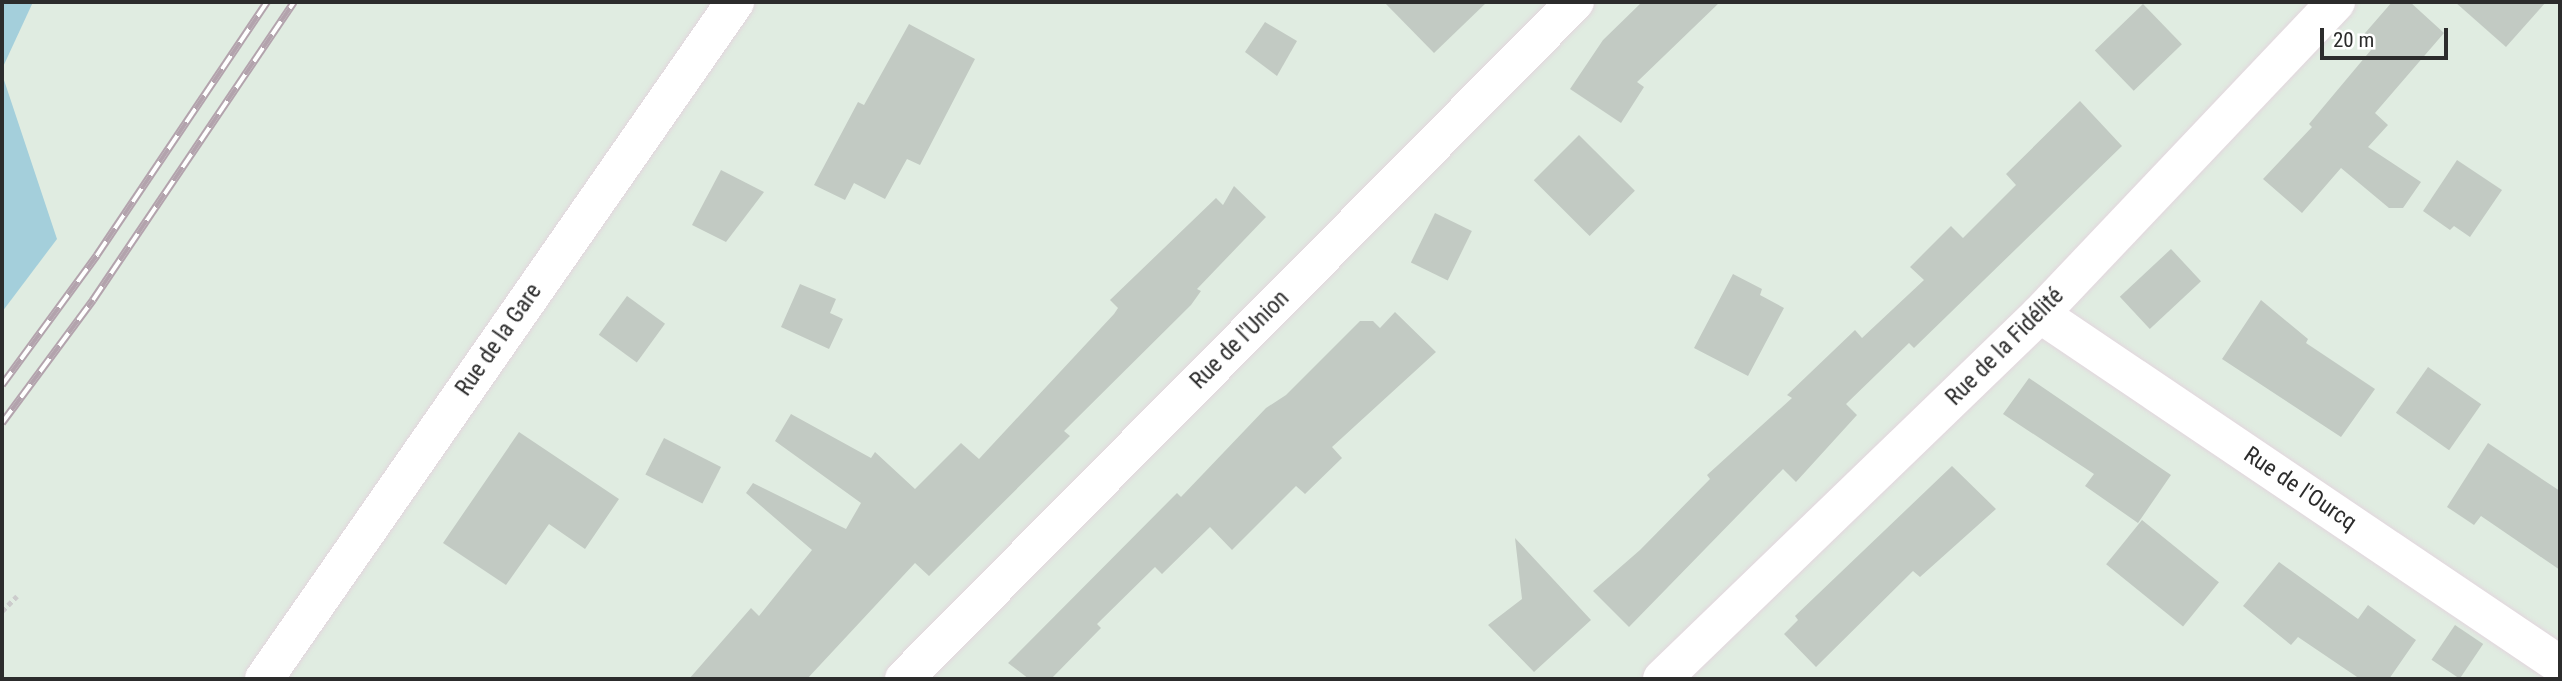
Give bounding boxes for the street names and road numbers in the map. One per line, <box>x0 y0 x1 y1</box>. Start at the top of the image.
street label: Rue de la Gare <box>450 279 548 401</box>
street label: Rue de la Fidélité <box>1940 282 2070 412</box>
street label: Rue de l'Union <box>1185 285 1295 395</box>
street label: Rue de l'Ourcq <box>2238 441 2362 537</box>

